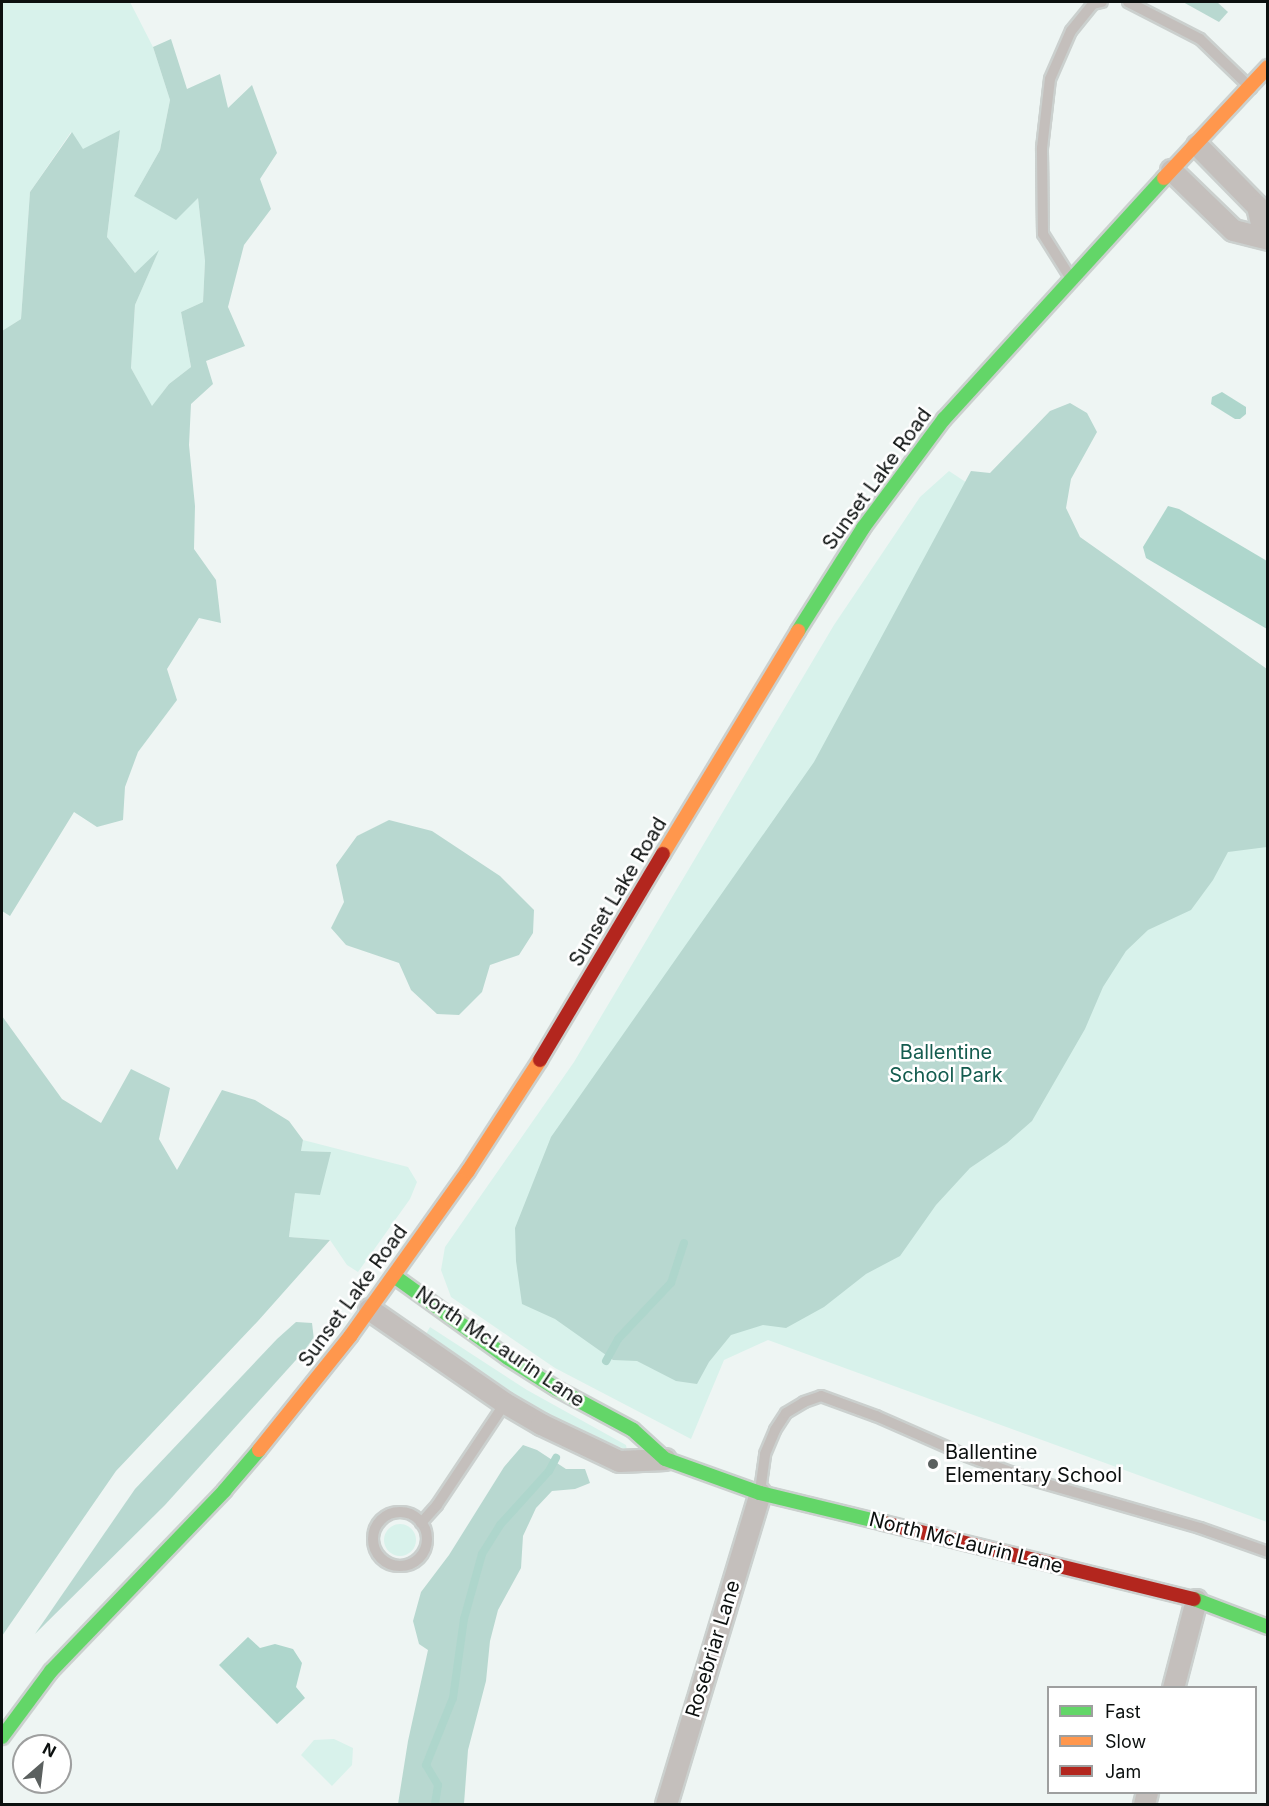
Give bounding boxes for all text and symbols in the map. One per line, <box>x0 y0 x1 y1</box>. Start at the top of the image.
street label: Sunset Lake Road <box>817 403 937 555</box>
street label: Sunset Lake Road <box>564 813 672 971</box>
park label: Ballentine School Park <box>889 1040 1003 1087</box>
street label: Sunset Lake Road <box>293 1220 413 1372</box>
street label: North McLaurin Lane <box>411 1281 589 1413</box>
place label: Ballentine Elementary School <box>945 1440 1122 1487</box>
marker: Ballentine Elementary School <box>926 1457 940 1471</box>
street label: North McLaurin Lane <box>867 1507 1065 1579</box>
street label: Rosebriar Lane <box>681 1578 745 1720</box>
legend <box>1047 1686 1257 1794</box>
text: Fast <box>1105 1701 1141 1722</box>
text: Slow <box>1105 1731 1146 1752</box>
north arrow <box>12 1734 72 1794</box>
text: N <box>39 1738 60 1762</box>
text: Jam <box>1105 1761 1141 1782</box>

